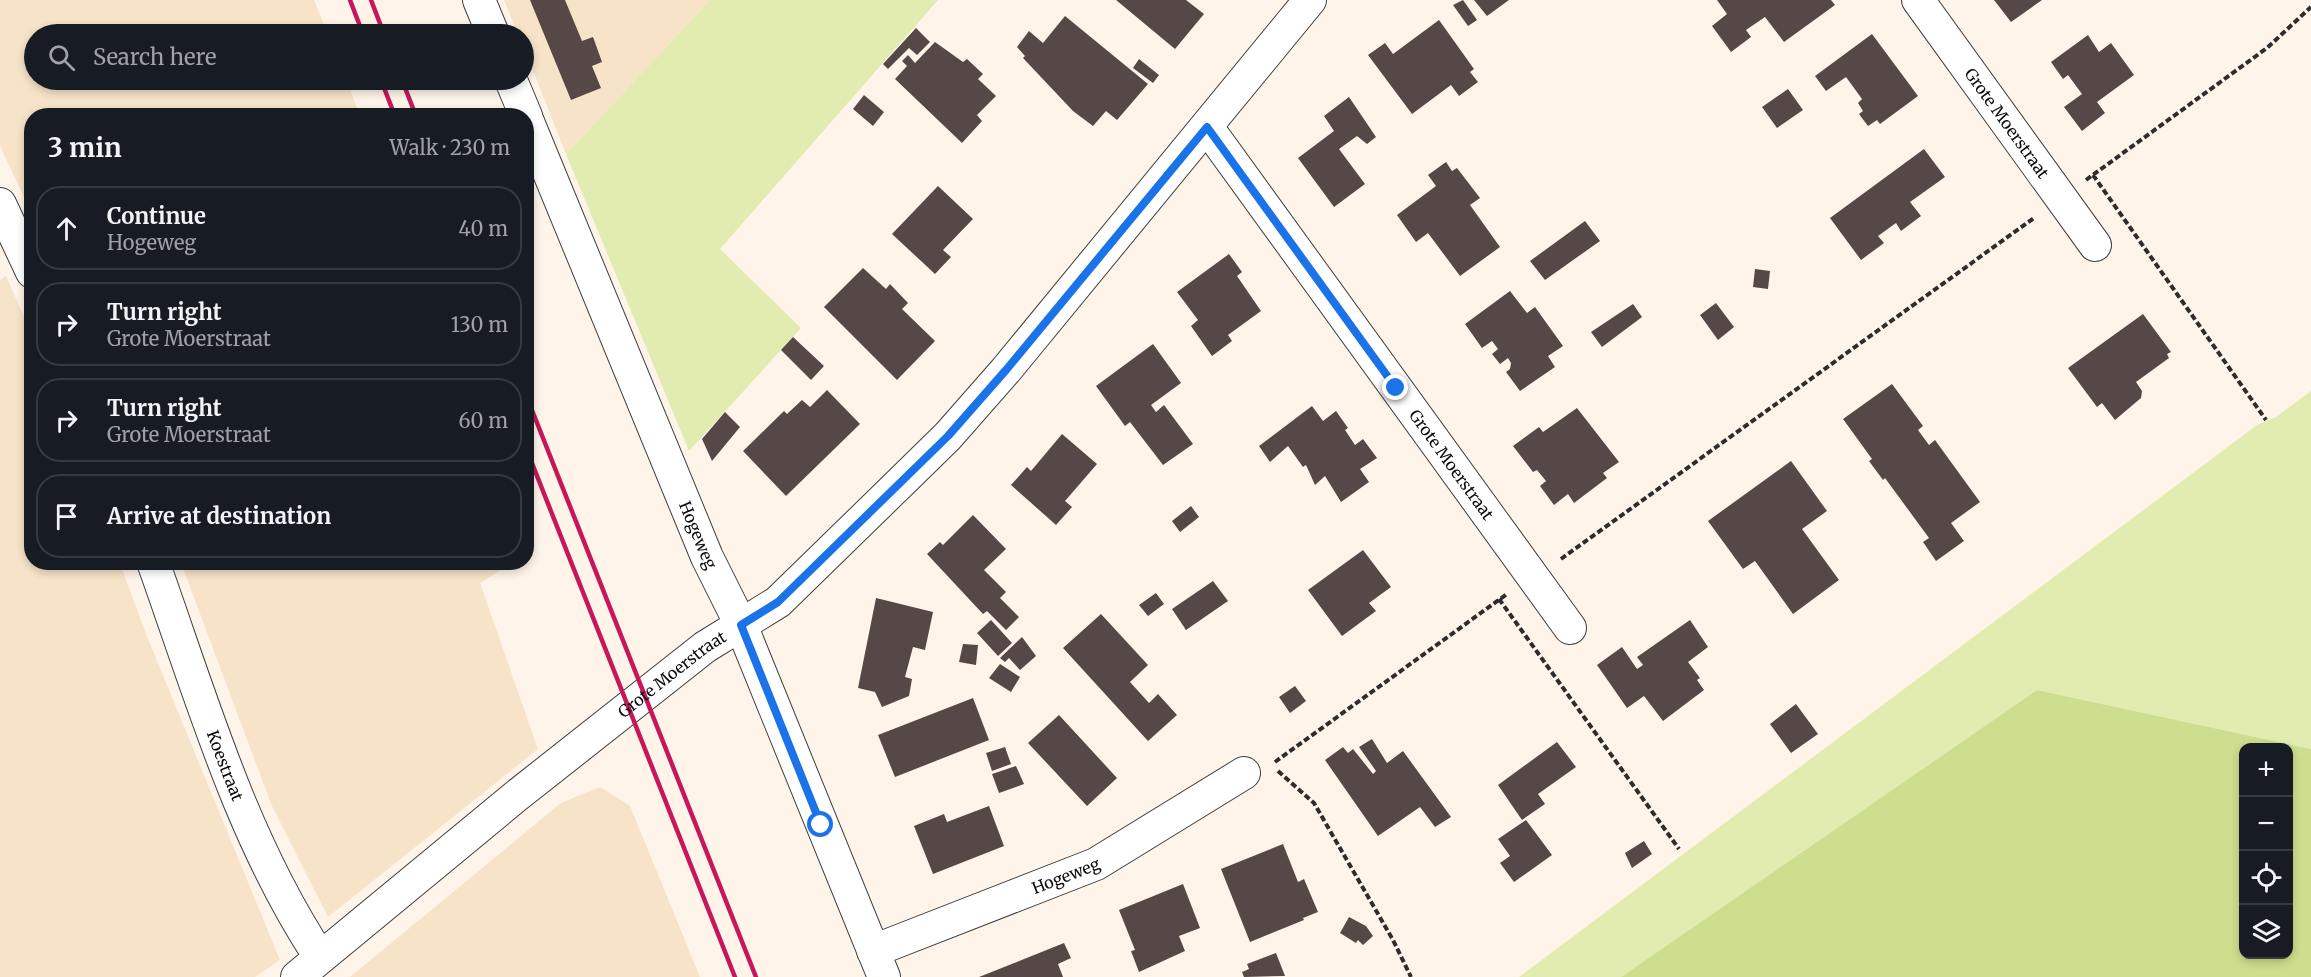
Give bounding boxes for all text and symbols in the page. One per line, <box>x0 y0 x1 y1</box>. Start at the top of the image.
search box <box>24 24 534 90</box>
icon: search <box>45 41 78 74</box>
text: Search here <box>93 43 216 71</box>
street label: Grote Moerstraat <box>1961 64 2054 183</box>
text: 3 min <box>48 131 122 164</box>
text: Walk · 230 m <box>390 135 510 160</box>
text: Continue <box>107 202 206 230</box>
icon: ahead <box>50 212 83 245</box>
text: 40 m <box>458 216 508 241</box>
text: Hogeweg <box>107 230 196 255</box>
text: Turn right <box>107 298 221 326</box>
icon: right <box>50 308 83 341</box>
text: 130 m <box>451 312 508 337</box>
text: Grote Moerstraat <box>107 326 271 351</box>
route end <box>1382 374 1408 400</box>
text: Turn right <box>107 394 221 422</box>
icon: right <box>50 404 83 437</box>
street label: Grote Moerstraat <box>1405 406 1499 524</box>
text: 60 m <box>458 408 508 433</box>
text: Grote Moerstraat <box>107 422 271 447</box>
street label: Hogeweg <box>675 498 721 573</box>
icon: arrive <box>50 500 83 533</box>
text: Arrive at destination <box>107 502 331 530</box>
street label: Grote Moerstraat <box>614 626 730 722</box>
street label: Koestraat <box>203 727 248 805</box>
map controls <box>2239 743 2293 959</box>
button: + <box>2239 743 2293 797</box>
button: − <box>2239 797 2293 851</box>
route start <box>807 811 833 837</box>
button: locate <box>2239 851 2293 905</box>
street label: Hogeweg <box>1029 853 1103 898</box>
button: layers <box>2239 905 2293 959</box>

